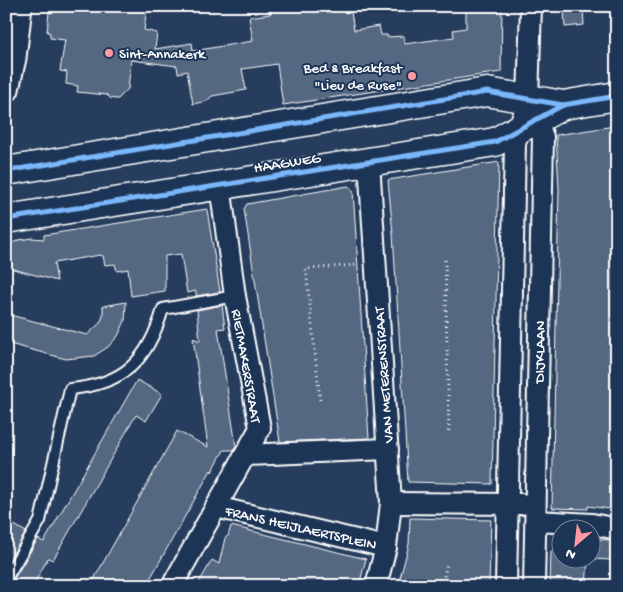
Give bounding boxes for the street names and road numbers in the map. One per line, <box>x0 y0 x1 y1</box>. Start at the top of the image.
street label: HAAGWEG <box>253 150 322 178</box>
street label: VAN METERENSTRAAT <box>371 305 399 445</box>
street label: RIETMAKERSTRAAT <box>226 308 264 426</box>
street label: DIJKLAAN <box>531 320 551 384</box>
street label: FRANS HEIJLAERTSPLEIN <box>222 503 378 555</box>

